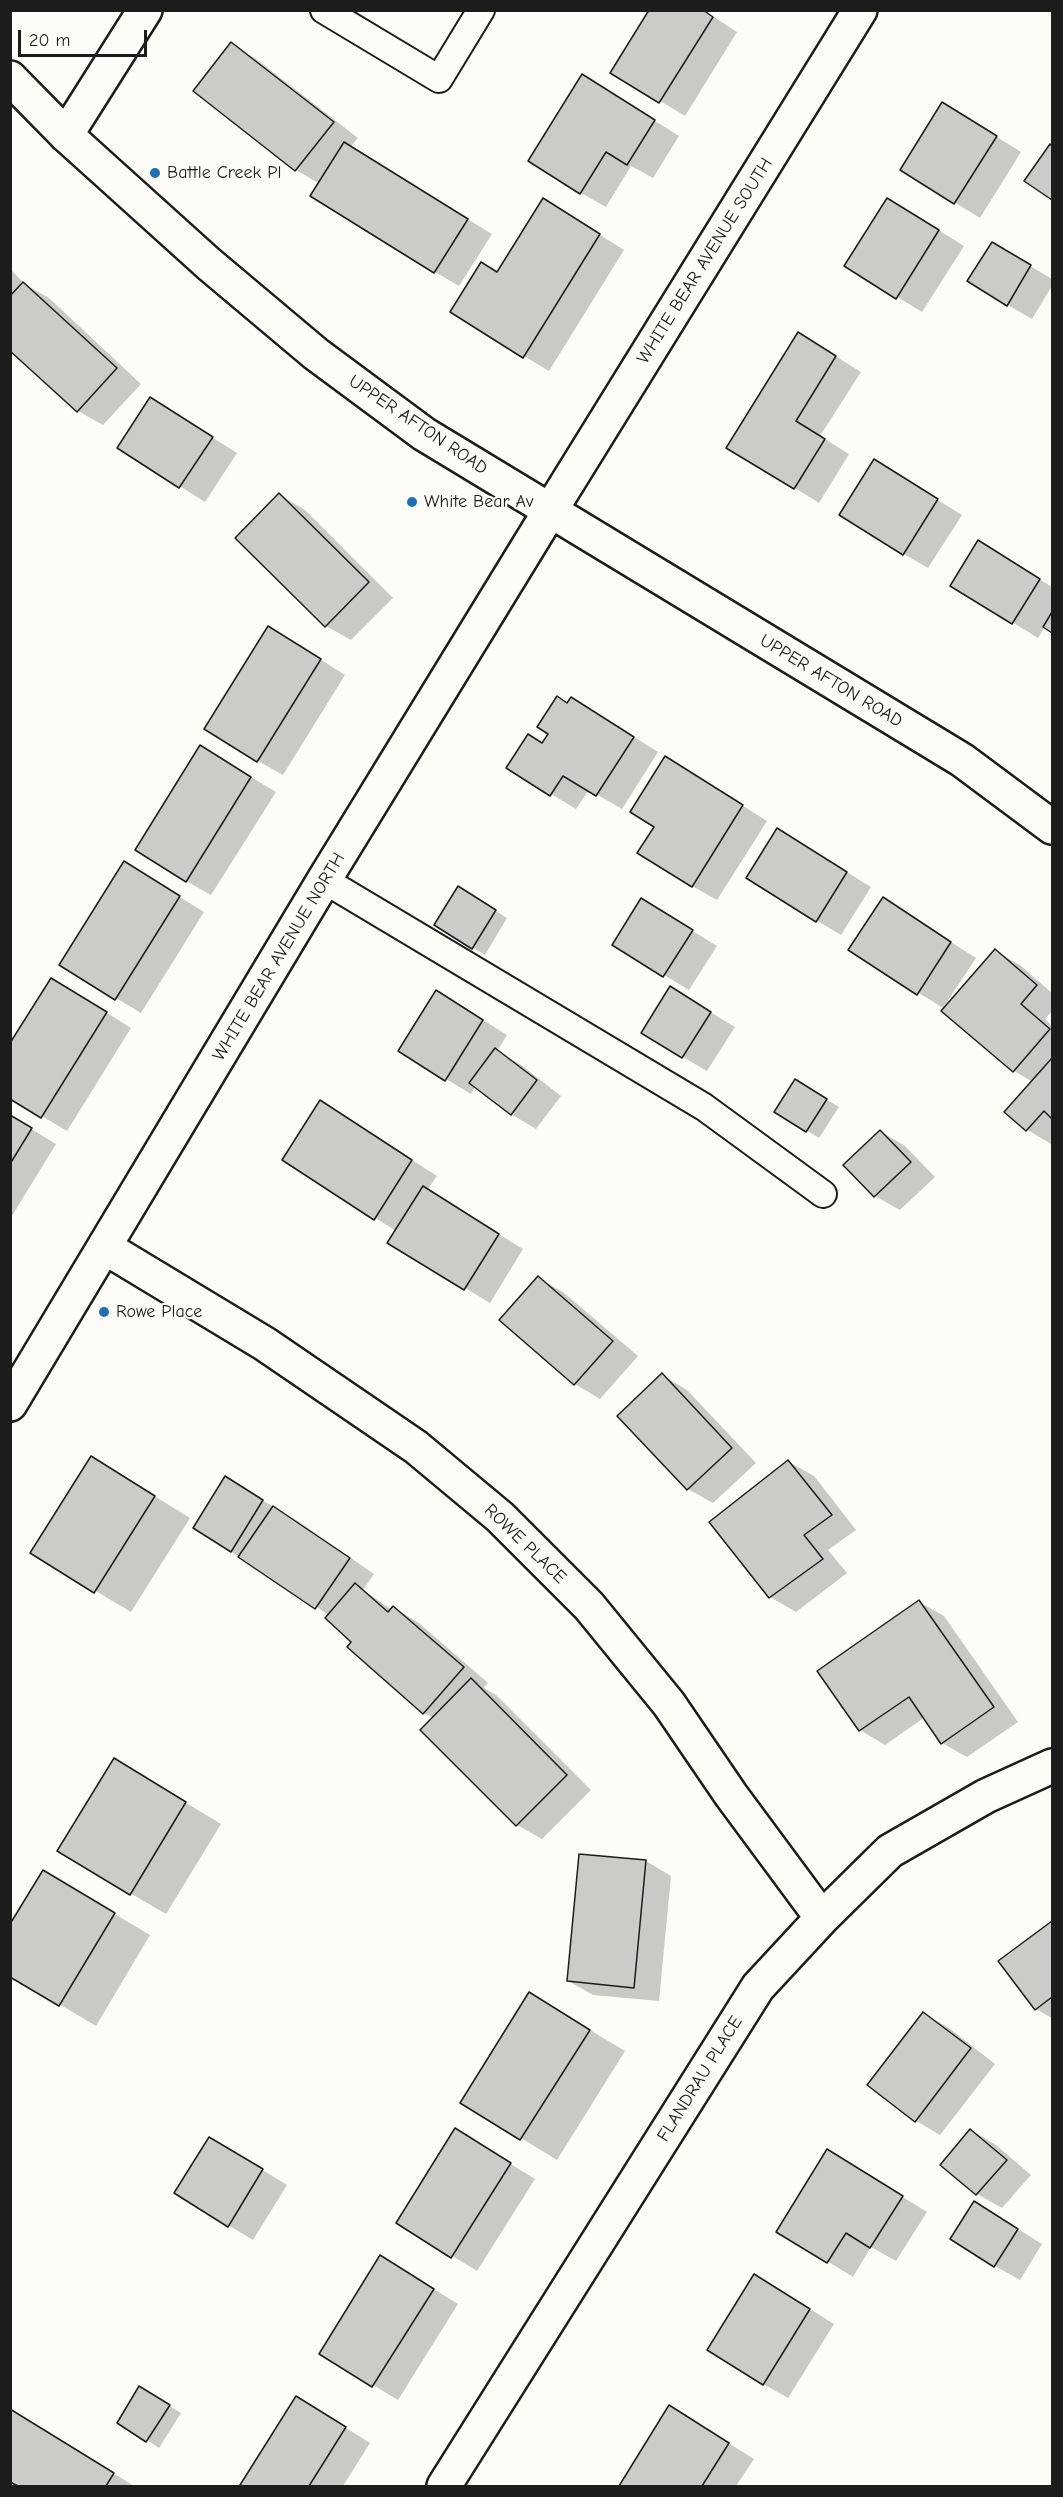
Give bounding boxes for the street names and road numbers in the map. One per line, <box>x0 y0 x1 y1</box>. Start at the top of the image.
street label: WHITE BEAR AVENUE SOUTH <box>633 154 777 368</box>
street label: UPPER AFTON ROAD <box>344 370 492 480</box>
street label: UPPER AFTON ROAD <box>756 630 906 732</box>
street label: WHITE BEAR AVENUE NORTH <box>208 849 350 1065</box>
street label: ROWE PLACE <box>479 1499 571 1589</box>
street label: FLANDRAU PLACE <box>653 2012 747 2146</box>

